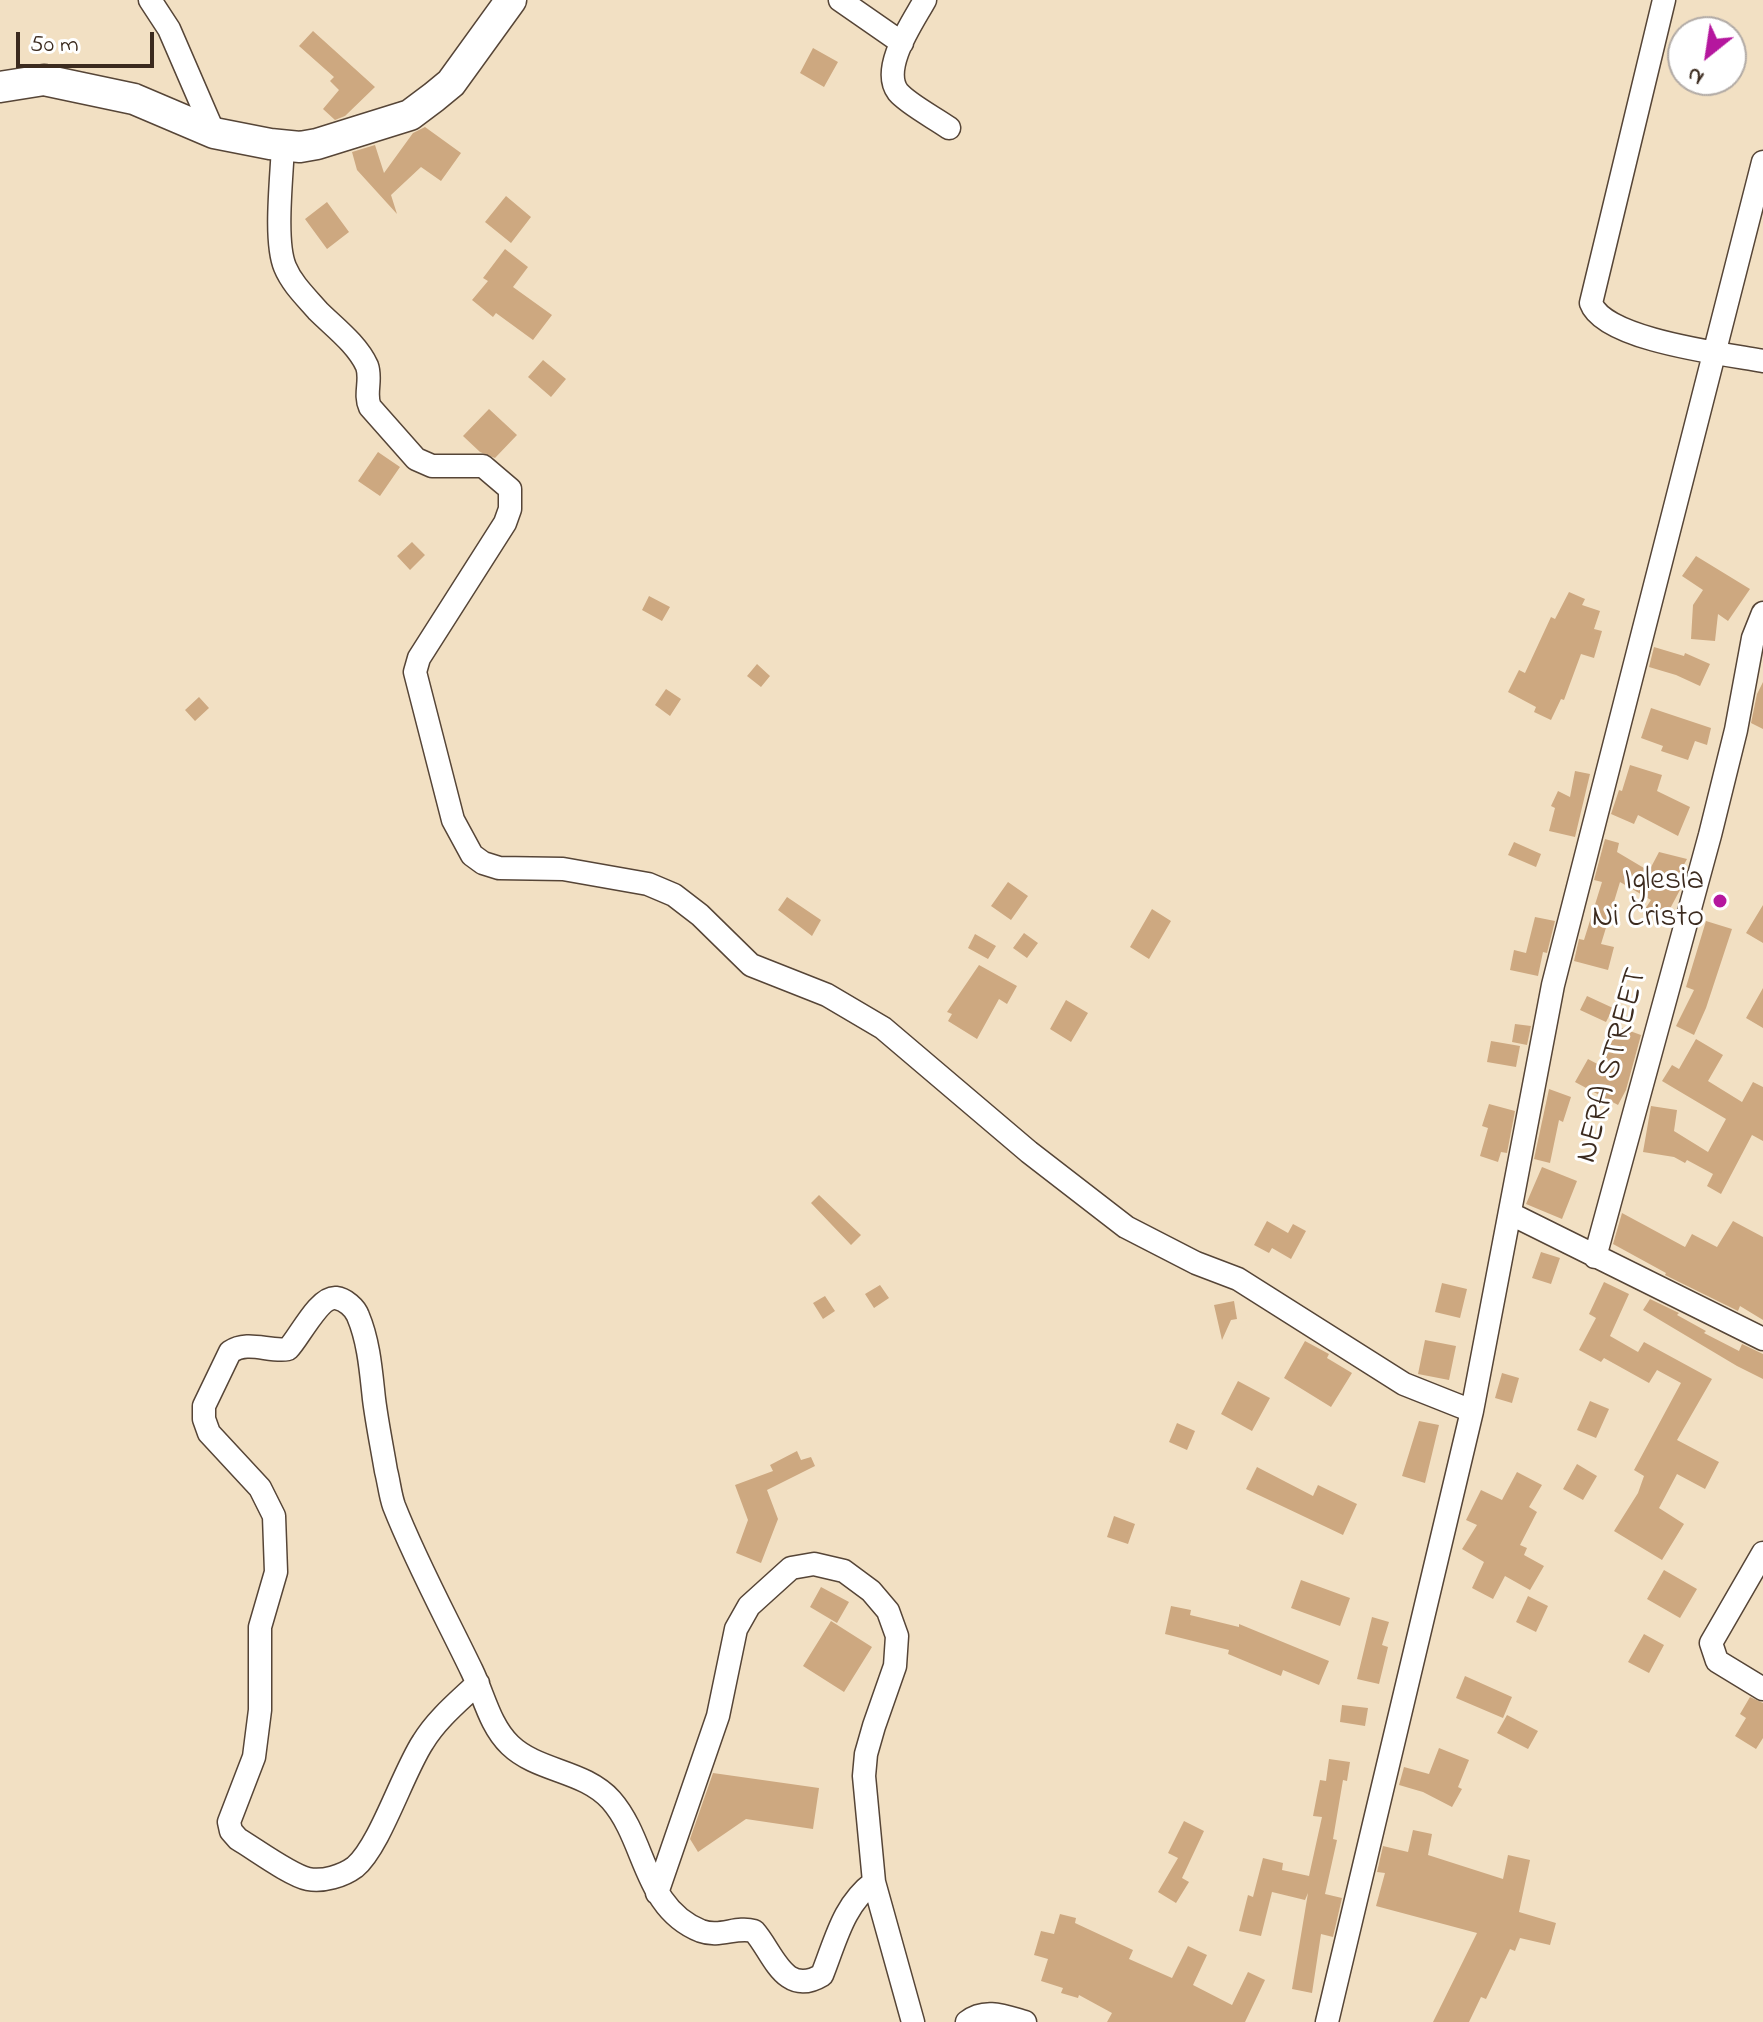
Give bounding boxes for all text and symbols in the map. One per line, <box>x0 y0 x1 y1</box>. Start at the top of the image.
scale bar <box>20 16 158 66</box>
north arrow <box>1667 16 1747 96</box>
text: 50 m <box>30 28 79 63</box>
text: N <box>1682 57 1710 93</box>
place label: Iglesia Ni Cristo <box>1592 864 1704 939</box>
marker: Iglesia Ni Cristo <box>1711 892 1729 910</box>
street label: NERA STREET <box>1570 964 1658 1168</box>

